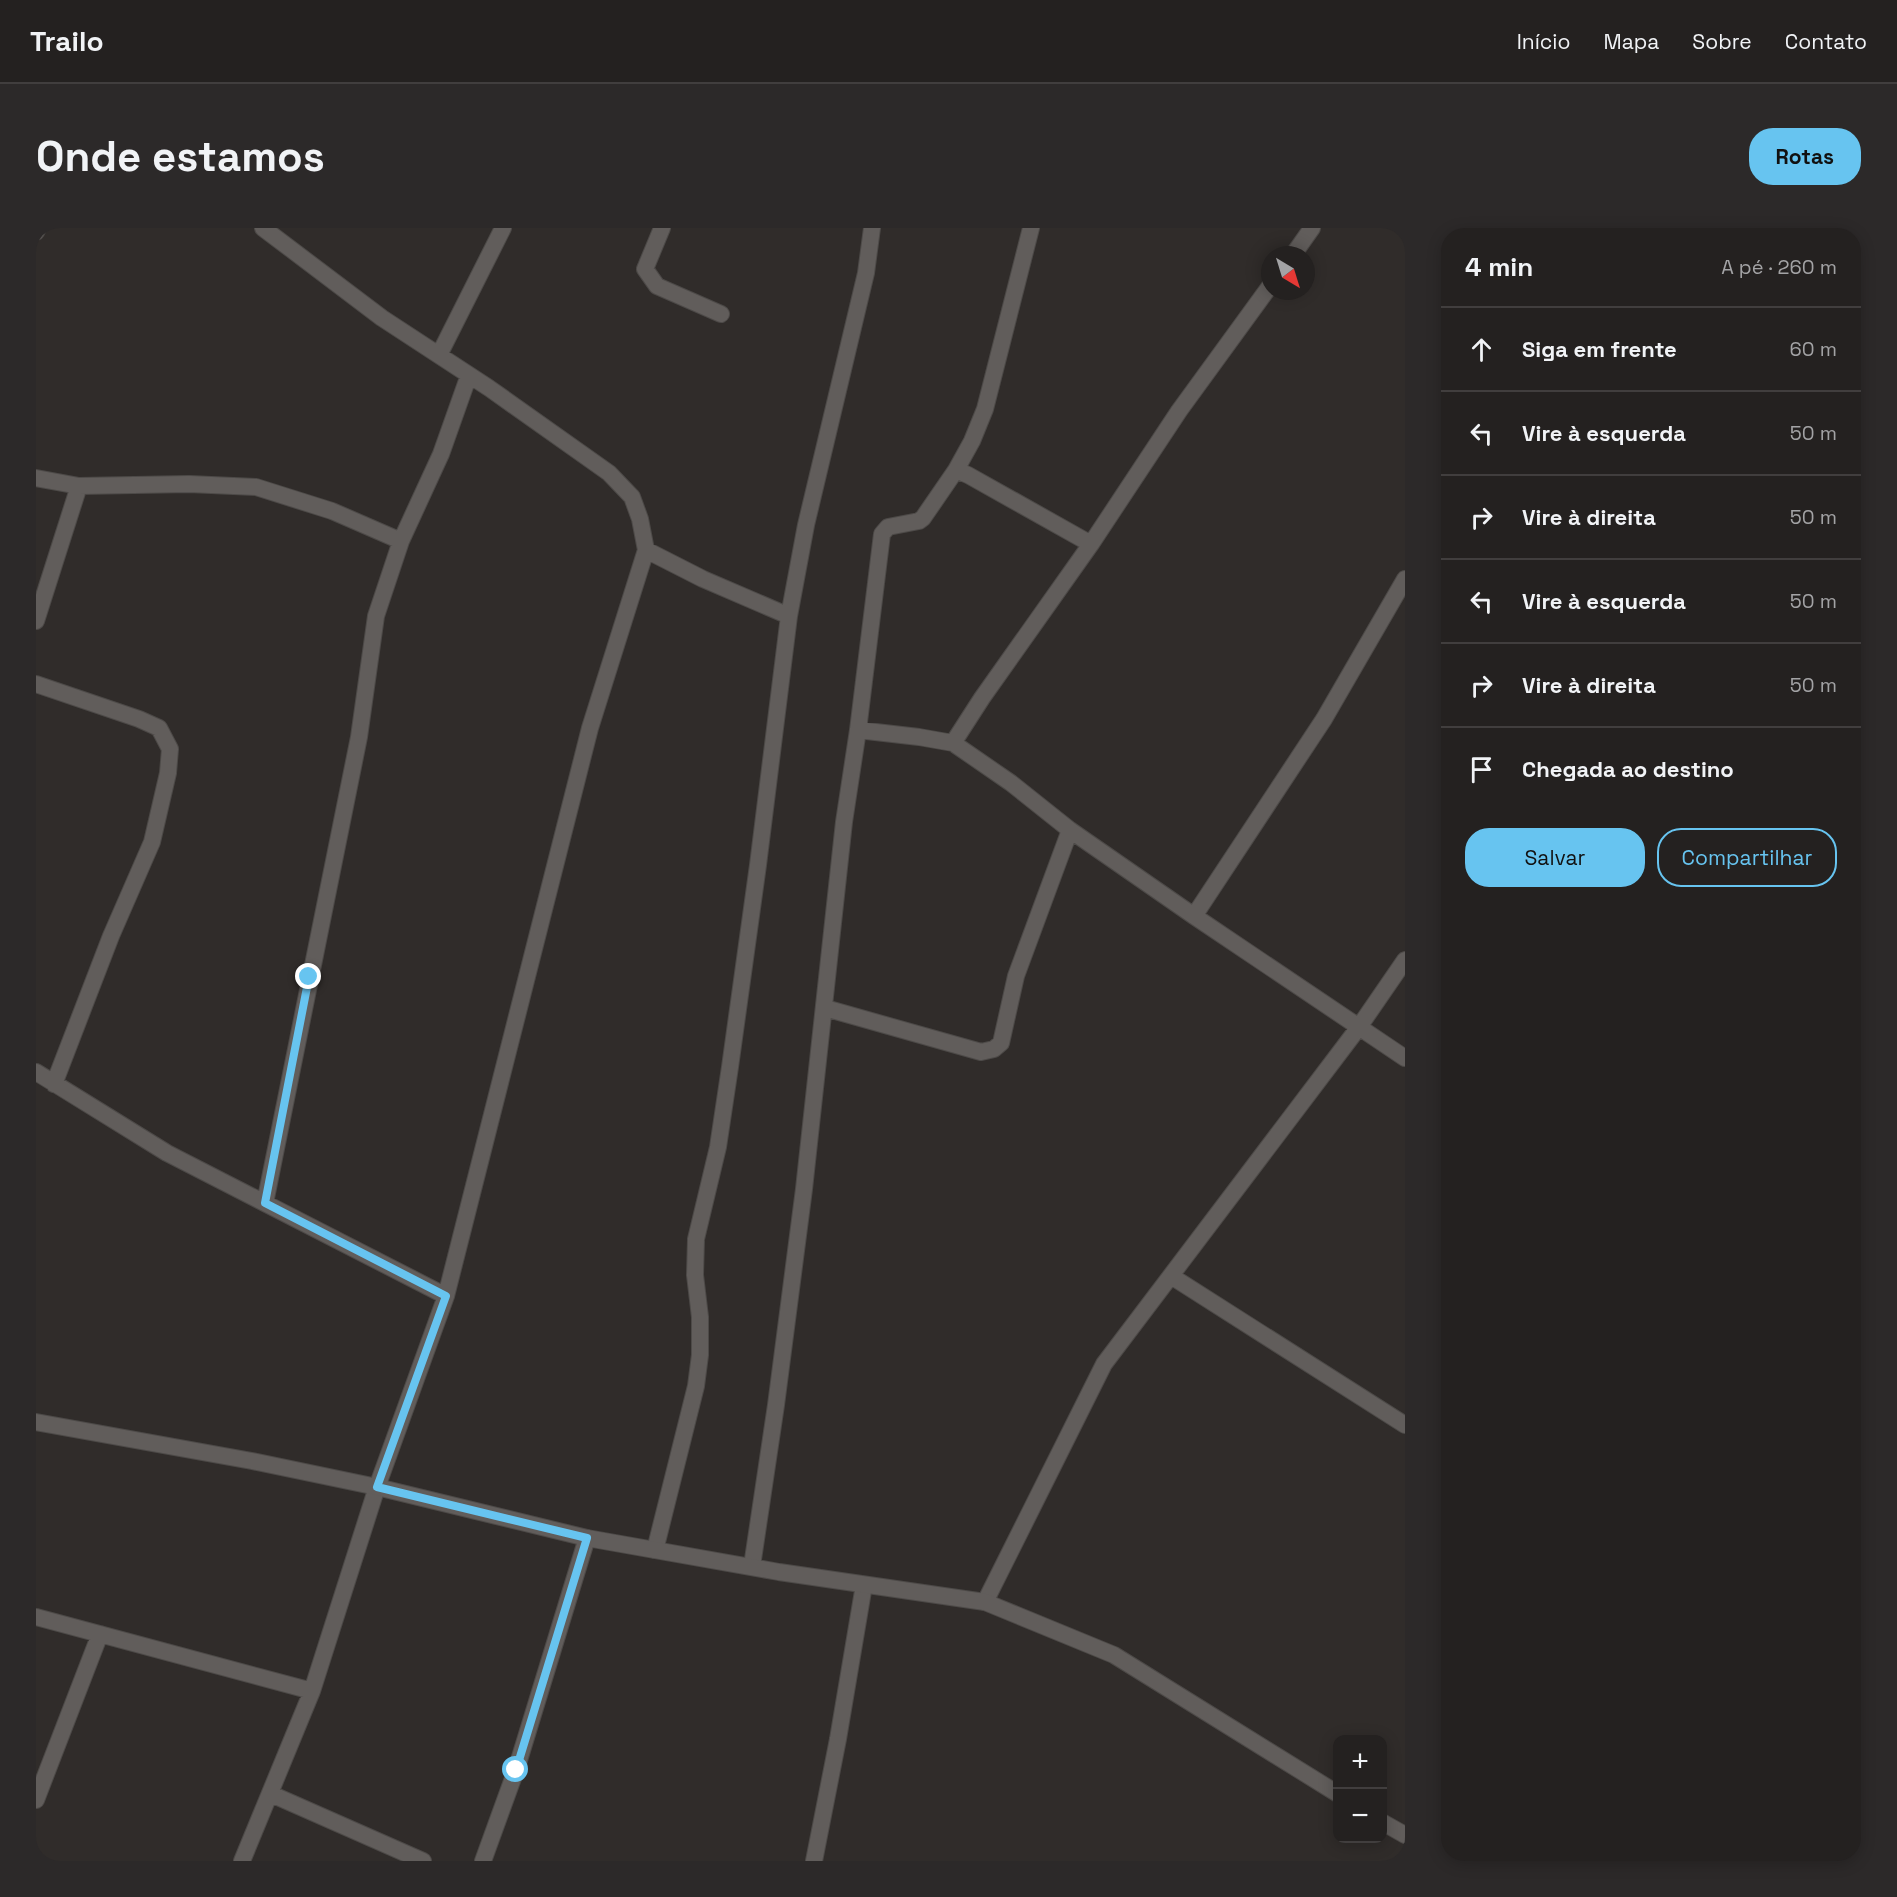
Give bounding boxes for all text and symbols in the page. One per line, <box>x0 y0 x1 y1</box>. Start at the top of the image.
text: Trailo <box>30 23 104 59</box>
text: Início <box>1517 28 1570 55</box>
text: Mapa <box>1603 28 1659 55</box>
text: Sobre <box>1692 28 1752 55</box>
text: Contato <box>1785 28 1867 55</box>
button: Rotas <box>1749 128 1861 185</box>
text: Onde estamos <box>36 130 325 183</box>
north arrow <box>1261 246 1315 300</box>
text: 4 min <box>1465 250 1533 284</box>
text: A pé · 260 m <box>1721 254 1837 280</box>
icon: ahead <box>1465 333 1498 366</box>
text: Siga em frente <box>1522 335 1677 363</box>
text: 60 m <box>1790 336 1837 362</box>
icon: left <box>1465 417 1498 450</box>
text: Vire à esquerda <box>1522 419 1686 447</box>
text: 50 m <box>1790 420 1837 446</box>
icon: right <box>1465 501 1498 534</box>
text: Vire à direita <box>1522 503 1656 531</box>
text: 50 m <box>1790 504 1837 530</box>
icon: left <box>1465 585 1498 618</box>
text: Vire à esquerda <box>1522 587 1686 615</box>
text: 50 m <box>1790 588 1837 614</box>
icon: right <box>1465 669 1498 702</box>
text: Vire à direita <box>1522 671 1656 699</box>
text: 50 m <box>1790 672 1837 698</box>
icon: arrive <box>1465 753 1498 786</box>
text: Chegada ao destino <box>1522 755 1734 783</box>
button: Salvar <box>1465 828 1645 887</box>
button: Compartilhar <box>1657 828 1837 887</box>
route end <box>295 963 321 989</box>
map controls <box>1333 1735 1387 1843</box>
button: + <box>1333 1735 1387 1789</box>
route start <box>502 1756 528 1782</box>
button: − <box>1333 1789 1387 1843</box>

